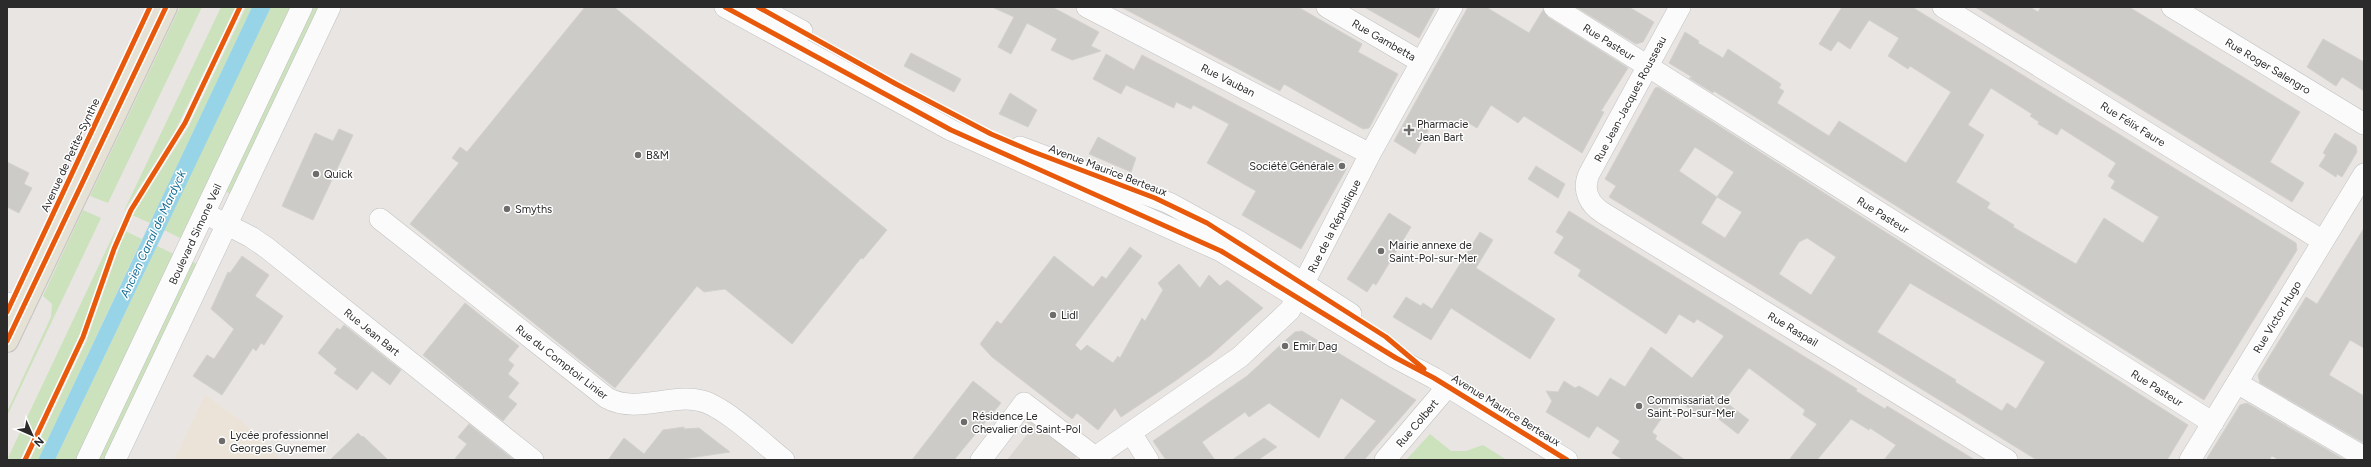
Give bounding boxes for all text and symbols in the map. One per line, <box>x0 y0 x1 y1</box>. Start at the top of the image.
street label: Rue Gambetta <box>1350 17 1418 64</box>
street label: Rue Pasteur <box>1580 21 1637 64</box>
street label: Rue Jean-Jacques Rousseau <box>1592 34 1669 164</box>
street label: Rue Roger Salengro <box>2223 36 2313 97</box>
street label: Rue Vauban <box>1199 61 1257 100</box>
street label: Avenue de Petite-Synthe <box>38 96 102 214</box>
street label: Rue Félix Faure <box>2098 99 2168 150</box>
place label: Pharmacie Jean Bart <box>1417 118 1468 144</box>
marker: Pharmacie Jean Bart <box>1404 125 1414 135</box>
street label: Avenue Maurice Berteaux <box>1047 142 1169 199</box>
place label: B&M <box>646 149 669 162</box>
marker: B&M <box>633 150 643 160</box>
place label: Société Générale <box>1249 160 1334 173</box>
marker: Société Générale <box>1337 161 1347 171</box>
water label: Ancien Canal de Mardyck <box>117 167 189 301</box>
place label: Quick <box>324 168 353 181</box>
marker: Quick <box>311 169 321 179</box>
street label: Rue de la République <box>1305 177 1364 275</box>
street label: Boulevard Simone Veil <box>166 182 225 287</box>
street label: Rue Pasteur <box>1854 194 1911 237</box>
place label: Smyths <box>515 203 552 216</box>
marker: Smyths <box>502 204 512 214</box>
place label: Mairie annexe de Saint-Pol-sur-Mer <box>1389 239 1477 265</box>
marker: Mairie annexe de Saint-Pol-sur-Mer <box>1376 246 1386 256</box>
street label: Rue Victor Hugo <box>2251 279 2304 356</box>
street label: Rue Jean Bart <box>341 306 402 359</box>
place label: Lidl <box>1061 309 1078 322</box>
street label: Rue Raspail <box>1765 309 1820 350</box>
marker: Lidl <box>1048 310 1058 320</box>
street label: Rue du Comptoir Linier <box>513 322 611 403</box>
place label: Emir Dag <box>1293 340 1338 353</box>
marker: Emir Dag <box>1280 341 1290 351</box>
street label: Rue Pasteur <box>2128 367 2185 410</box>
street label: Avenue Maurice Berteaux <box>1449 372 1563 450</box>
place label: Commissariat de Saint-Pol-sur-Mer <box>1647 394 1735 420</box>
street label: Rue Colbert <box>1394 397 1441 450</box>
marker: Commissariat de Saint-Pol-sur-Mer <box>1634 401 1644 411</box>
place label: Résidence Le Chevalier de Saint-Pol <box>972 410 1081 436</box>
north arrow <box>12 415 52 455</box>
marker: Résidence Le Chevalier de Saint-Pol <box>959 417 969 427</box>
place label: Lycée professionnel Georges Guynemer <box>230 429 329 455</box>
text: N <box>31 434 46 449</box>
marker: Lycée professionnel Georges Guynemer <box>217 436 227 446</box>

